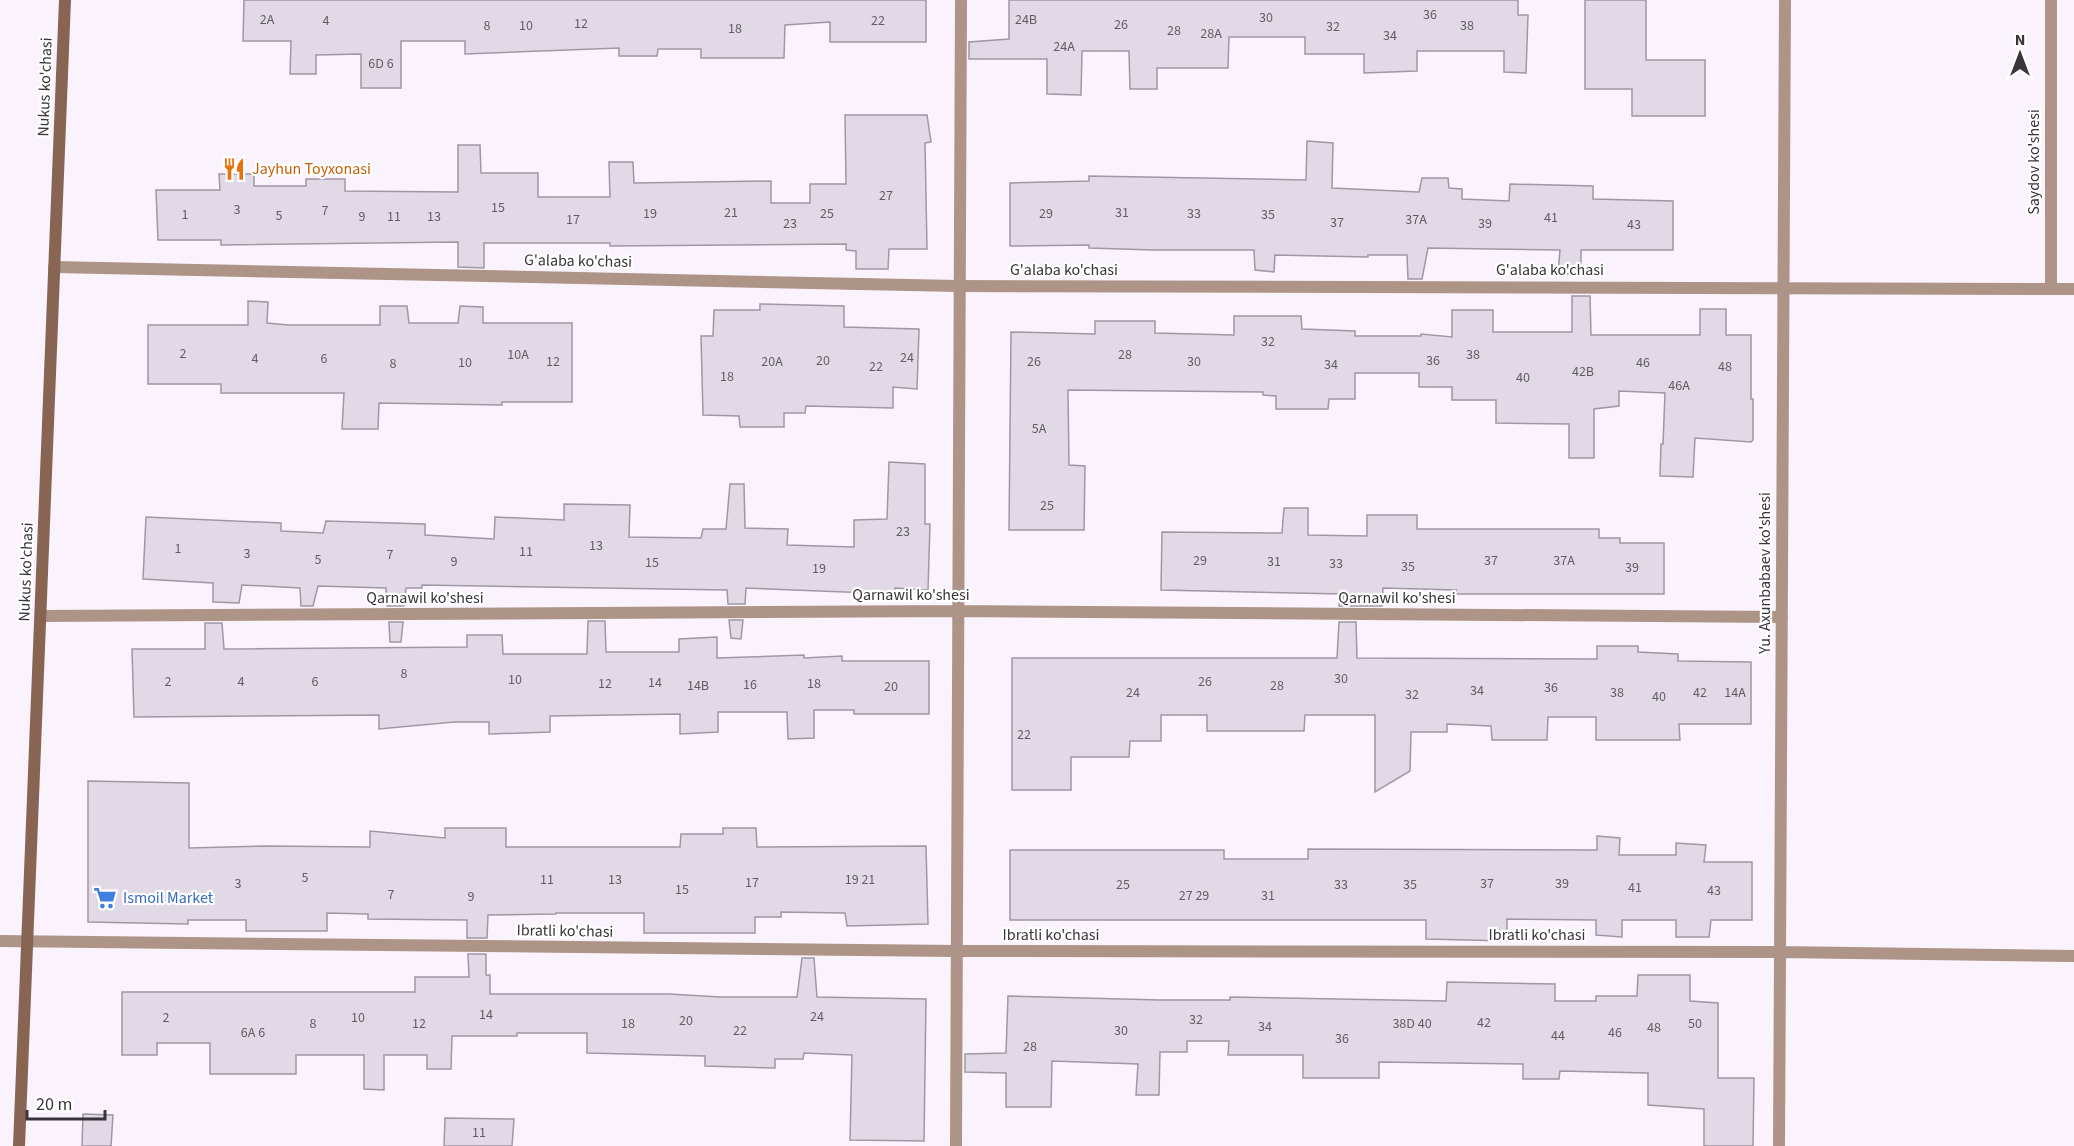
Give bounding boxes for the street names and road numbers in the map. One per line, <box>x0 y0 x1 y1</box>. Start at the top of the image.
street label: Nukus ko'chasi <box>32 37 58 137</box>
street label: Saydov ko'shesi <box>2023 109 2045 215</box>
street label: G'alaba ko'chasi <box>524 249 632 273</box>
street label: G'alaba ko'chasi <box>1010 259 1118 281</box>
street label: G'alaba ko'chasi <box>1496 259 1604 281</box>
street label: Yu. Axunbabaev ko'shesi <box>1754 492 1776 655</box>
street label: Nukus ko'chasi <box>13 522 39 622</box>
street label: Qarnawil ko'shesi <box>852 584 970 606</box>
street label: Qarnawil ko'shesi <box>366 587 484 609</box>
street label: Qarnawil ko'shesi <box>1338 587 1456 609</box>
street label: Ibratli ko'chasi <box>516 919 614 943</box>
street label: Ibratli ko'chasi <box>1003 924 1099 946</box>
street label: Ibratli ko'chasi <box>1489 924 1585 946</box>

